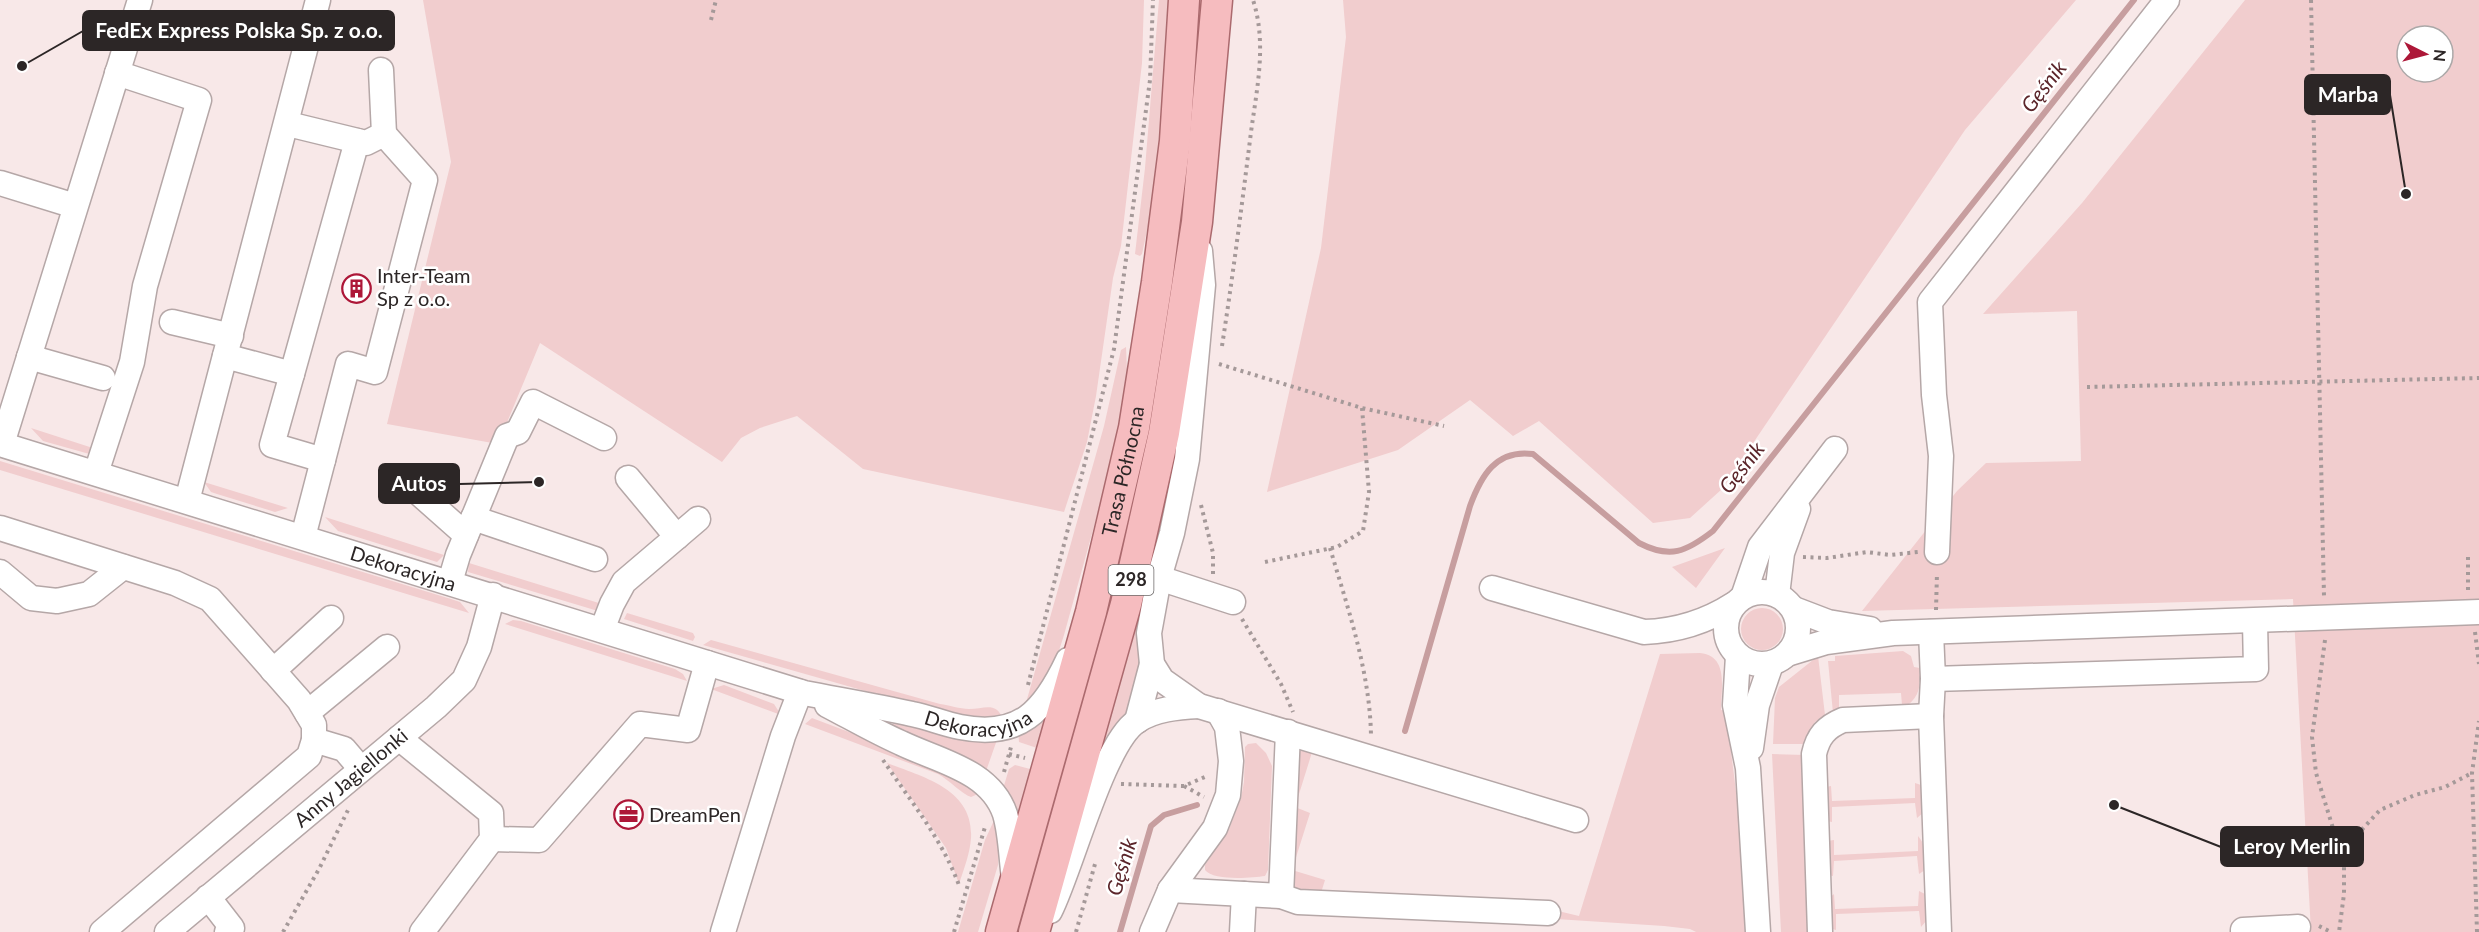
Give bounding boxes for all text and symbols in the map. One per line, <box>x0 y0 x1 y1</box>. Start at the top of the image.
callout: FedEx Express Polska Sp. z o.o. <box>83 11 394 50</box>
text: FedEx Express Polska Sp. z o.o. <box>95 17 383 42</box>
north arrow <box>2395 24 2455 84</box>
text: N <box>2430 48 2451 63</box>
water label: Gęśnik <box>2015 55 2071 117</box>
callout: Marba <box>2305 75 2390 114</box>
text: Marba <box>2318 81 2378 106</box>
place label: Inter-Team Sp z o.o. <box>377 263 471 310</box>
building icon: Inter-Team Sp z o.o. <box>340 272 372 304</box>
street label: Trasa Północna <box>1096 404 1148 538</box>
water label: Gęśnik <box>1713 436 1769 498</box>
callout: Autos <box>379 464 459 503</box>
text: Autos <box>390 470 447 495</box>
street label: Dekoracyjna <box>348 540 459 596</box>
road number: 298 <box>1108 565 1154 595</box>
street label: Dekoracyjna <box>922 705 1036 741</box>
street label: Anny Jagiellonki <box>289 723 412 832</box>
office icon: DreamPen <box>612 799 644 831</box>
place label: DreamPen <box>649 802 741 826</box>
callout: Leroy Merlin <box>2221 827 2363 866</box>
text: Leroy Merlin <box>2233 833 2351 858</box>
water label: Gęśnik <box>1100 834 1141 898</box>

